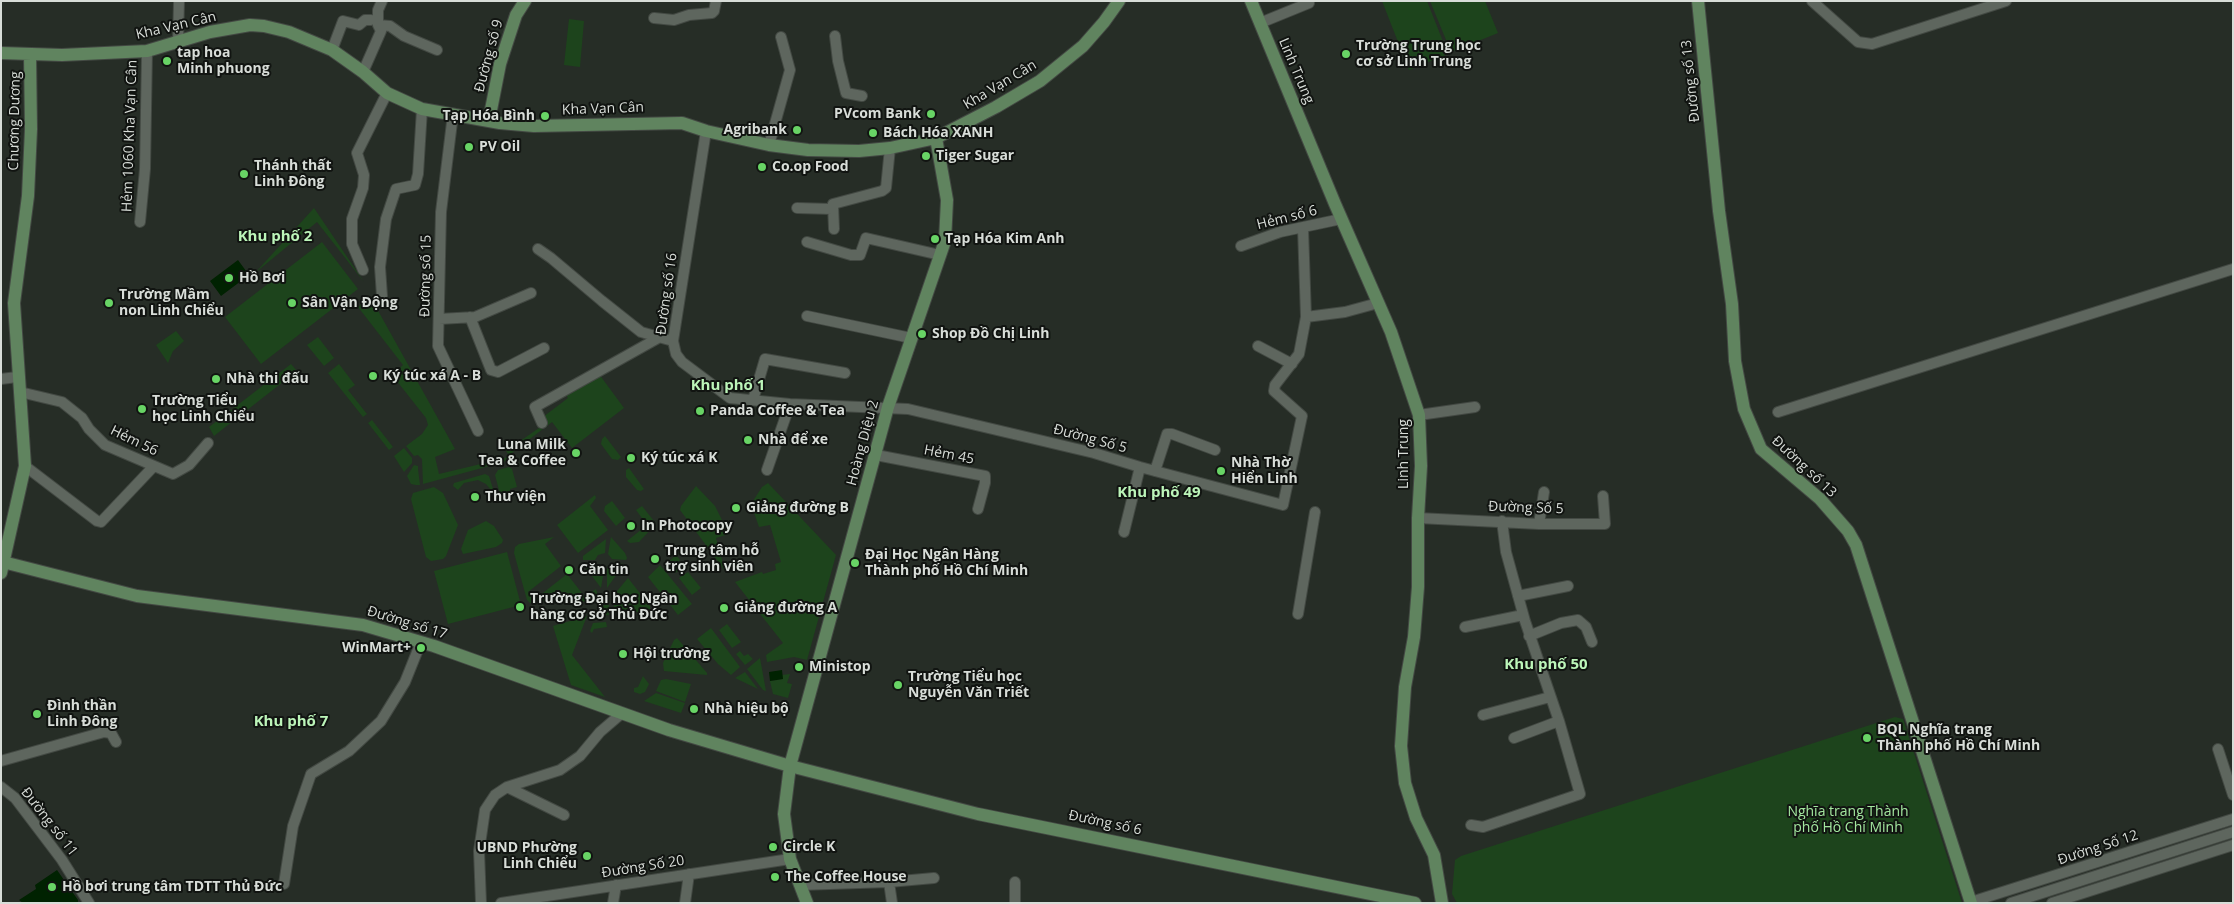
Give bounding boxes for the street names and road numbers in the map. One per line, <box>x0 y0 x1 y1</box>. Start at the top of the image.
street label: Kha Vạn Cân <box>134 9 218 43</box>
street label: Đường số 9 <box>471 18 507 94</box>
street label: Linh Trung <box>1275 36 1317 106</box>
street label: Đường số 13 <box>1678 39 1704 123</box>
street label: Kha Vạn Cân <box>960 57 1040 113</box>
street label: Hẻm 1060 Kha Vạn Cân <box>119 59 141 213</box>
street label: Chương Dương <box>6 71 24 171</box>
street label: Kha Vạn Cân <box>562 99 644 119</box>
street label: Hẻm số 6 <box>1255 202 1319 234</box>
street label: Đường số 15 <box>417 235 435 317</box>
street label: Đường số 16 <box>653 252 681 336</box>
street label: Hoàng Diệu 2 <box>843 398 883 488</box>
street label: Linh Trung <box>1396 419 1412 489</box>
street label: Đường Số 5 <box>1051 421 1129 457</box>
street label: Hẻm 56 <box>107 422 161 460</box>
street label: Đường số 13 <box>1768 433 1840 501</box>
street label: Hẻm 45 <box>922 442 976 468</box>
street label: Đường Số 5 <box>1488 498 1564 518</box>
street label: Đường số 17 <box>365 603 449 643</box>
street label: Đường số 11 <box>17 784 81 860</box>
street label: Đường số 6 <box>1067 807 1143 839</box>
street label: Đường Số 12 <box>2056 827 2140 869</box>
street label: Đường Số 20 <box>600 852 686 882</box>

